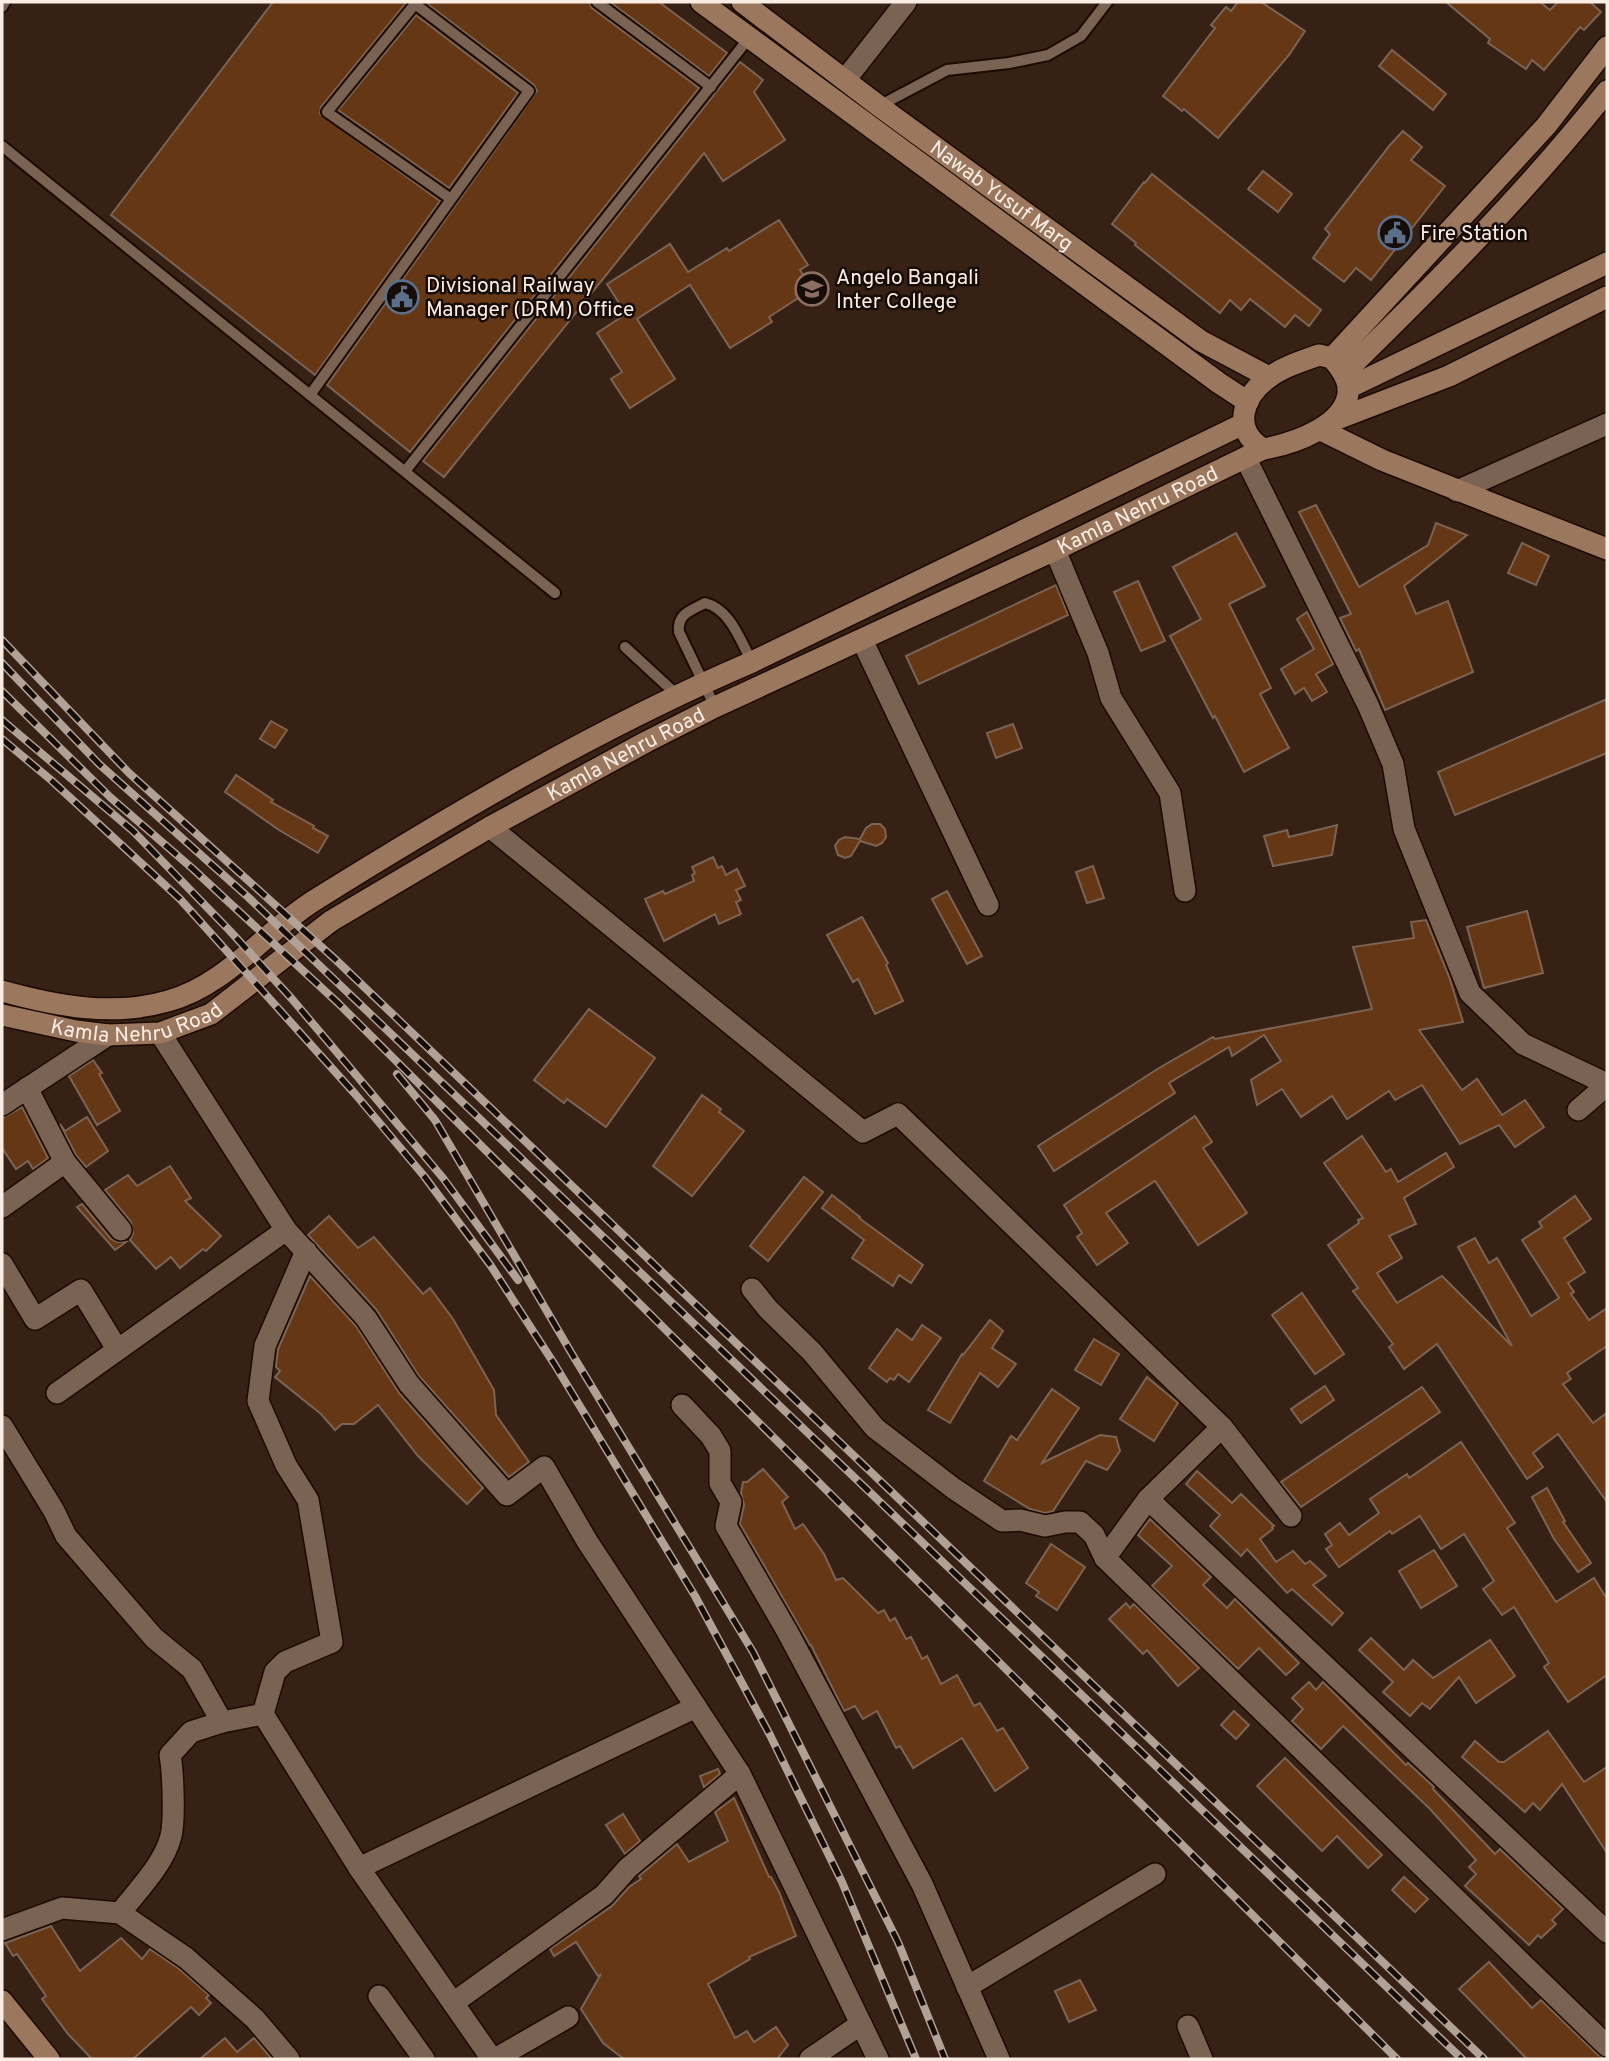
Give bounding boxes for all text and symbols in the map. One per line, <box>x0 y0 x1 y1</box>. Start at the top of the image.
street label: Nawab Yusuf Marg <box>924 135 1078 258</box>
public building icon: Fire Station <box>1376 214 1414 252</box>
place label: Fire Station <box>1420 221 1528 248</box>
place label: Angelo Bangali Inter College <box>836 265 979 316</box>
school or university icon: Angelo Bangali Inter College <box>793 270 831 308</box>
place label: Divisional Railway Manager (DRM) Office <box>426 273 634 324</box>
public building icon: Divisional Railway Manager (DRM) Office <box>383 278 421 316</box>
street label: Kamla Nehru Road <box>1053 461 1223 562</box>
street label: Kamla Nehru Road <box>542 702 710 809</box>
street label: Kamla Nehru Road <box>48 997 229 1050</box>

